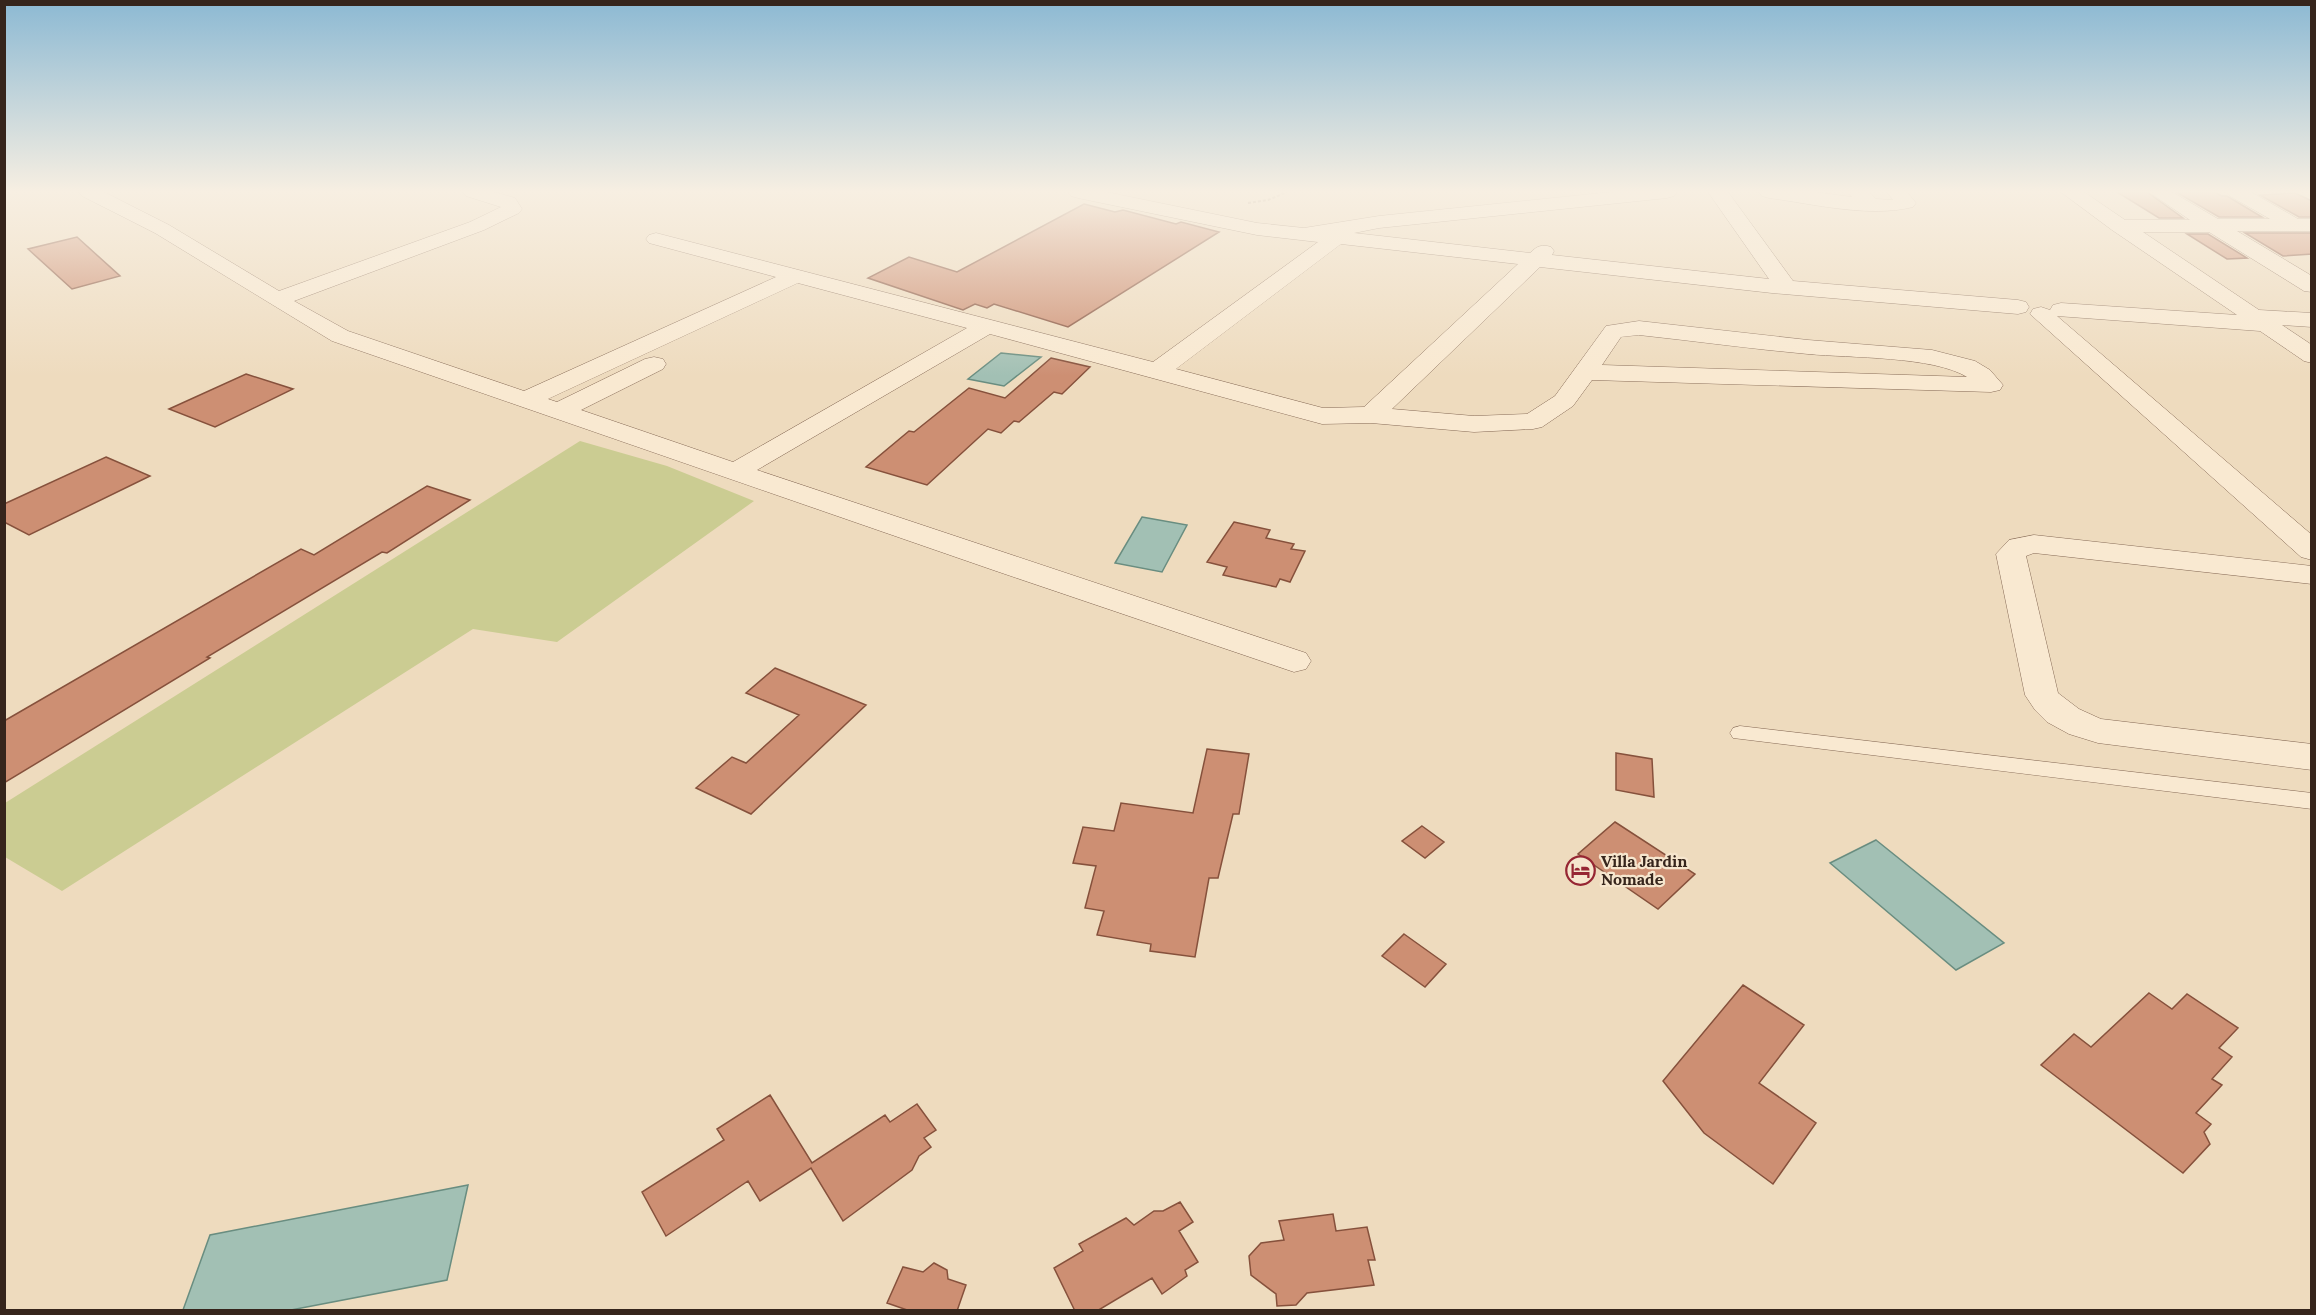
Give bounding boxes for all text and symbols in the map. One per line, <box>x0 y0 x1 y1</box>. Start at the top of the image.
place label: Villa Jardin Nomade <box>1601 851 1687 889</box>
hotel icon: Villa Jardin Nomade <box>1564 854 1596 886</box>

